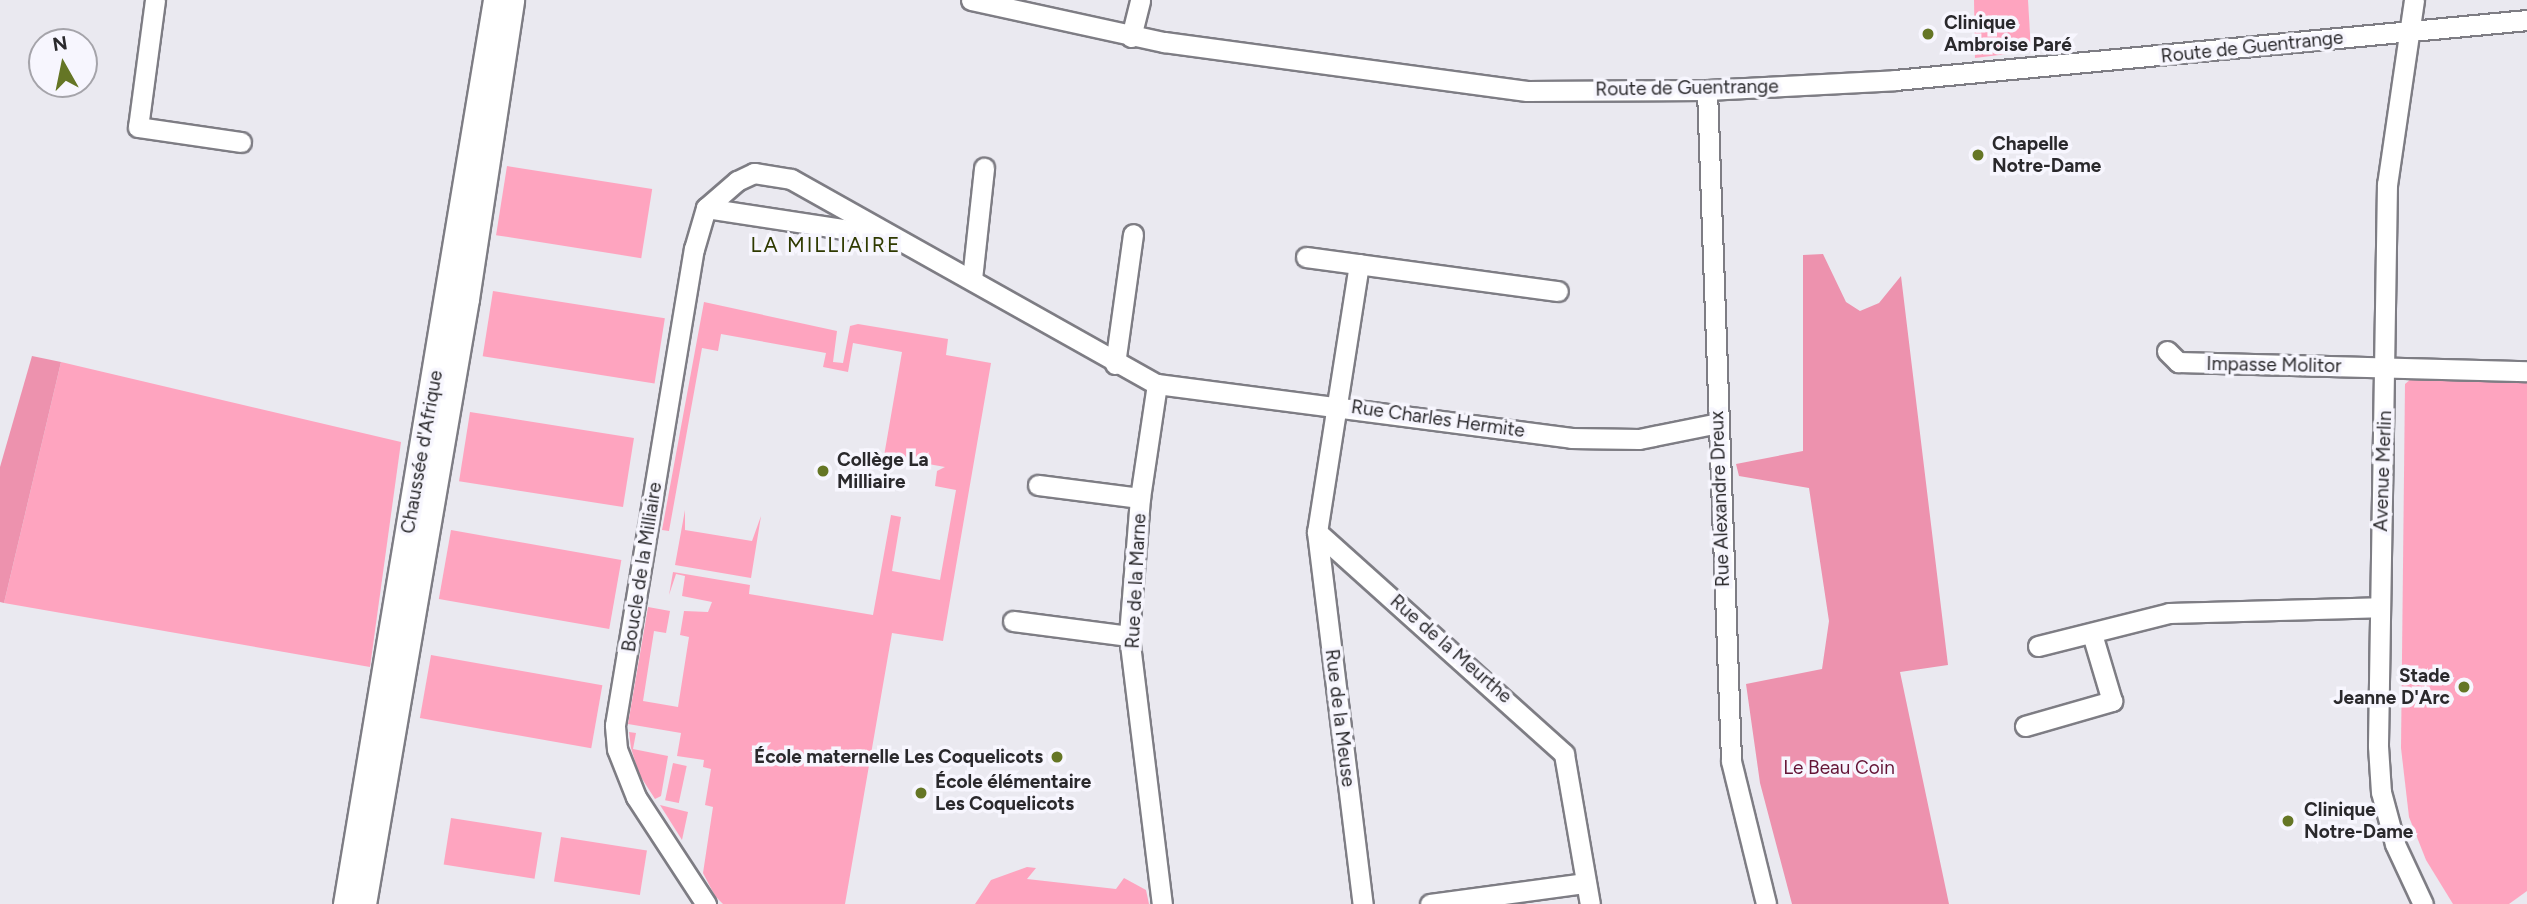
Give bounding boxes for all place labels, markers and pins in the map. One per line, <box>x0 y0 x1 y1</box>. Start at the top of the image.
place label: Clinique Ambroise Paré <box>1944 12 2072 56</box>
marker: Clinique Ambroise Paré <box>1918 24 1938 44</box>
place label: Chapelle Notre-Dame <box>1992 133 2101 177</box>
marker: Chapelle Notre-Dame <box>1970 147 1986 163</box>
place label: Collège La Milliaire <box>837 449 929 493</box>
marker: Collège La Milliaire <box>815 463 831 479</box>
place label: Stade Jeanne D'Arc <box>2333 665 2450 709</box>
marker: Stade Jeanne D'Arc <box>2456 679 2472 695</box>
place label: École maternelle Les Coquelicots <box>754 746 1043 768</box>
marker: École maternelle Les Coquelicots <box>1049 749 1065 765</box>
place label: École élémentaire Les Coquelicots <box>935 771 1091 815</box>
marker: École élémentaire Les Coquelicots <box>913 785 929 801</box>
place label: Clinique Notre-Dame <box>2304 799 2413 843</box>
marker: Clinique Notre-Dame <box>2278 811 2298 831</box>

